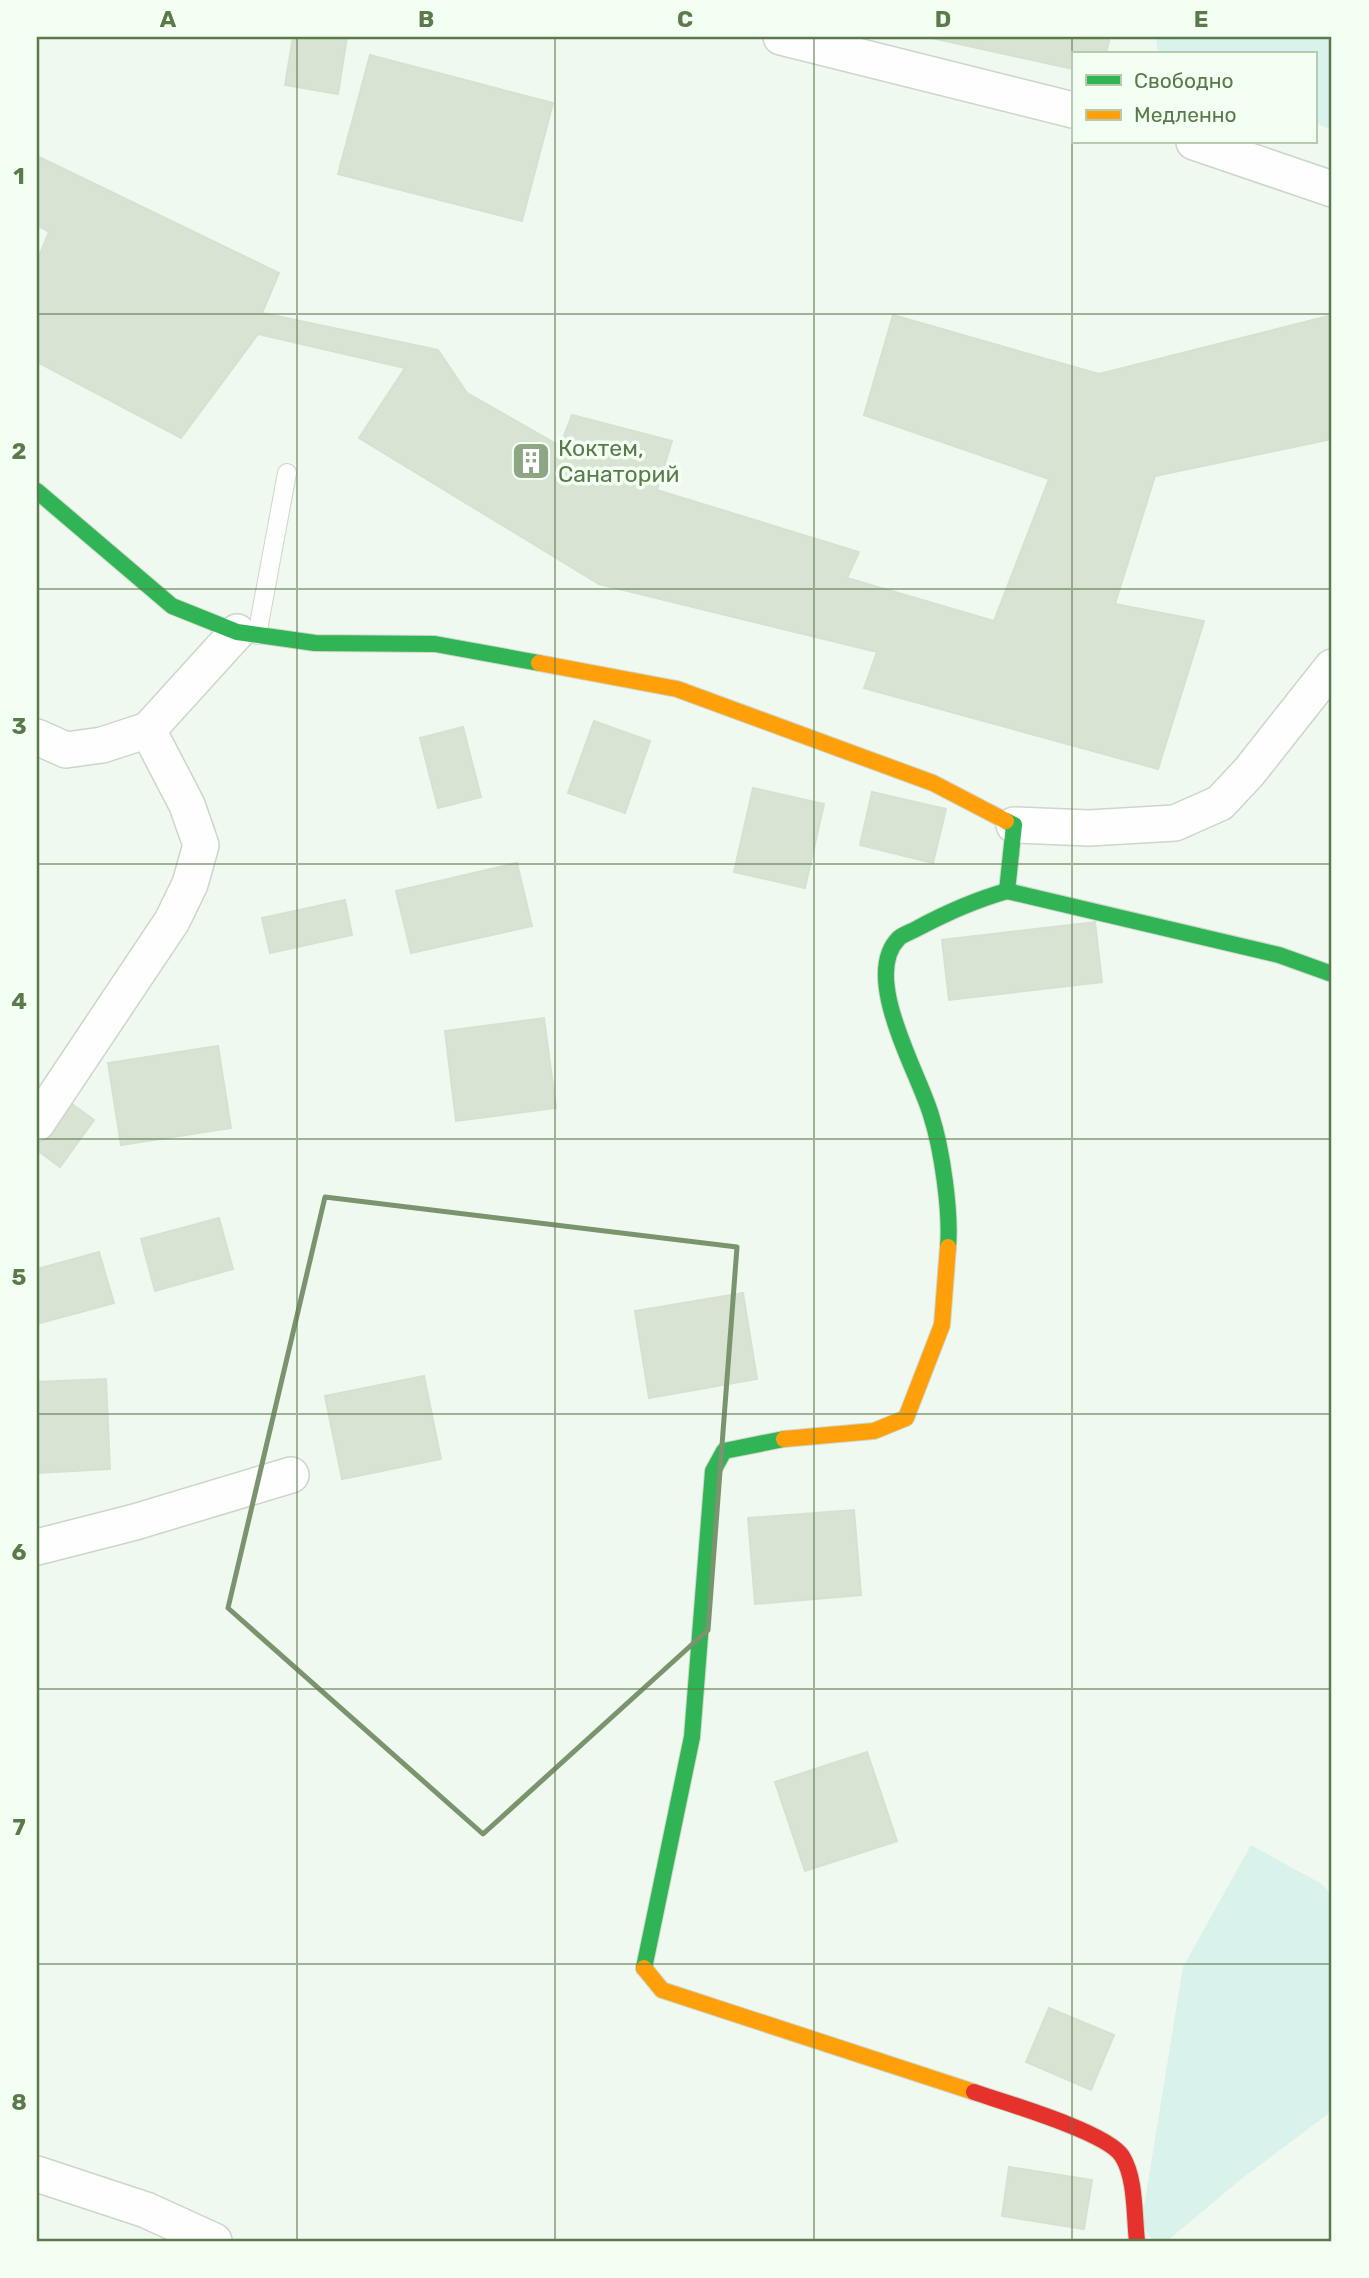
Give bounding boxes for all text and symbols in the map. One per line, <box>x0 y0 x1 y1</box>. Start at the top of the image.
text: A <box>160 5 177 33</box>
text: B <box>418 5 434 33</box>
text: C <box>677 5 693 33</box>
text: D <box>935 5 951 33</box>
text: E <box>1194 5 1208 33</box>
legend <box>1072 52 1316 144</box>
text: Свободно <box>1134 68 1234 93</box>
text: Медленно <box>1134 102 1237 127</box>
text: 1 <box>13 162 25 190</box>
place label: Коктем, Санаторий <box>558 434 679 488</box>
text: 2 <box>12 437 26 465</box>
building icon: Коктем, Санаторий <box>510 440 552 482</box>
text: 3 <box>11 712 27 740</box>
text: 4 <box>11 987 27 1015</box>
text: 5 <box>12 1263 27 1291</box>
text: 6 <box>12 1538 27 1566</box>
text: 7 <box>12 1813 26 1841</box>
text: 8 <box>11 2088 27 2116</box>

